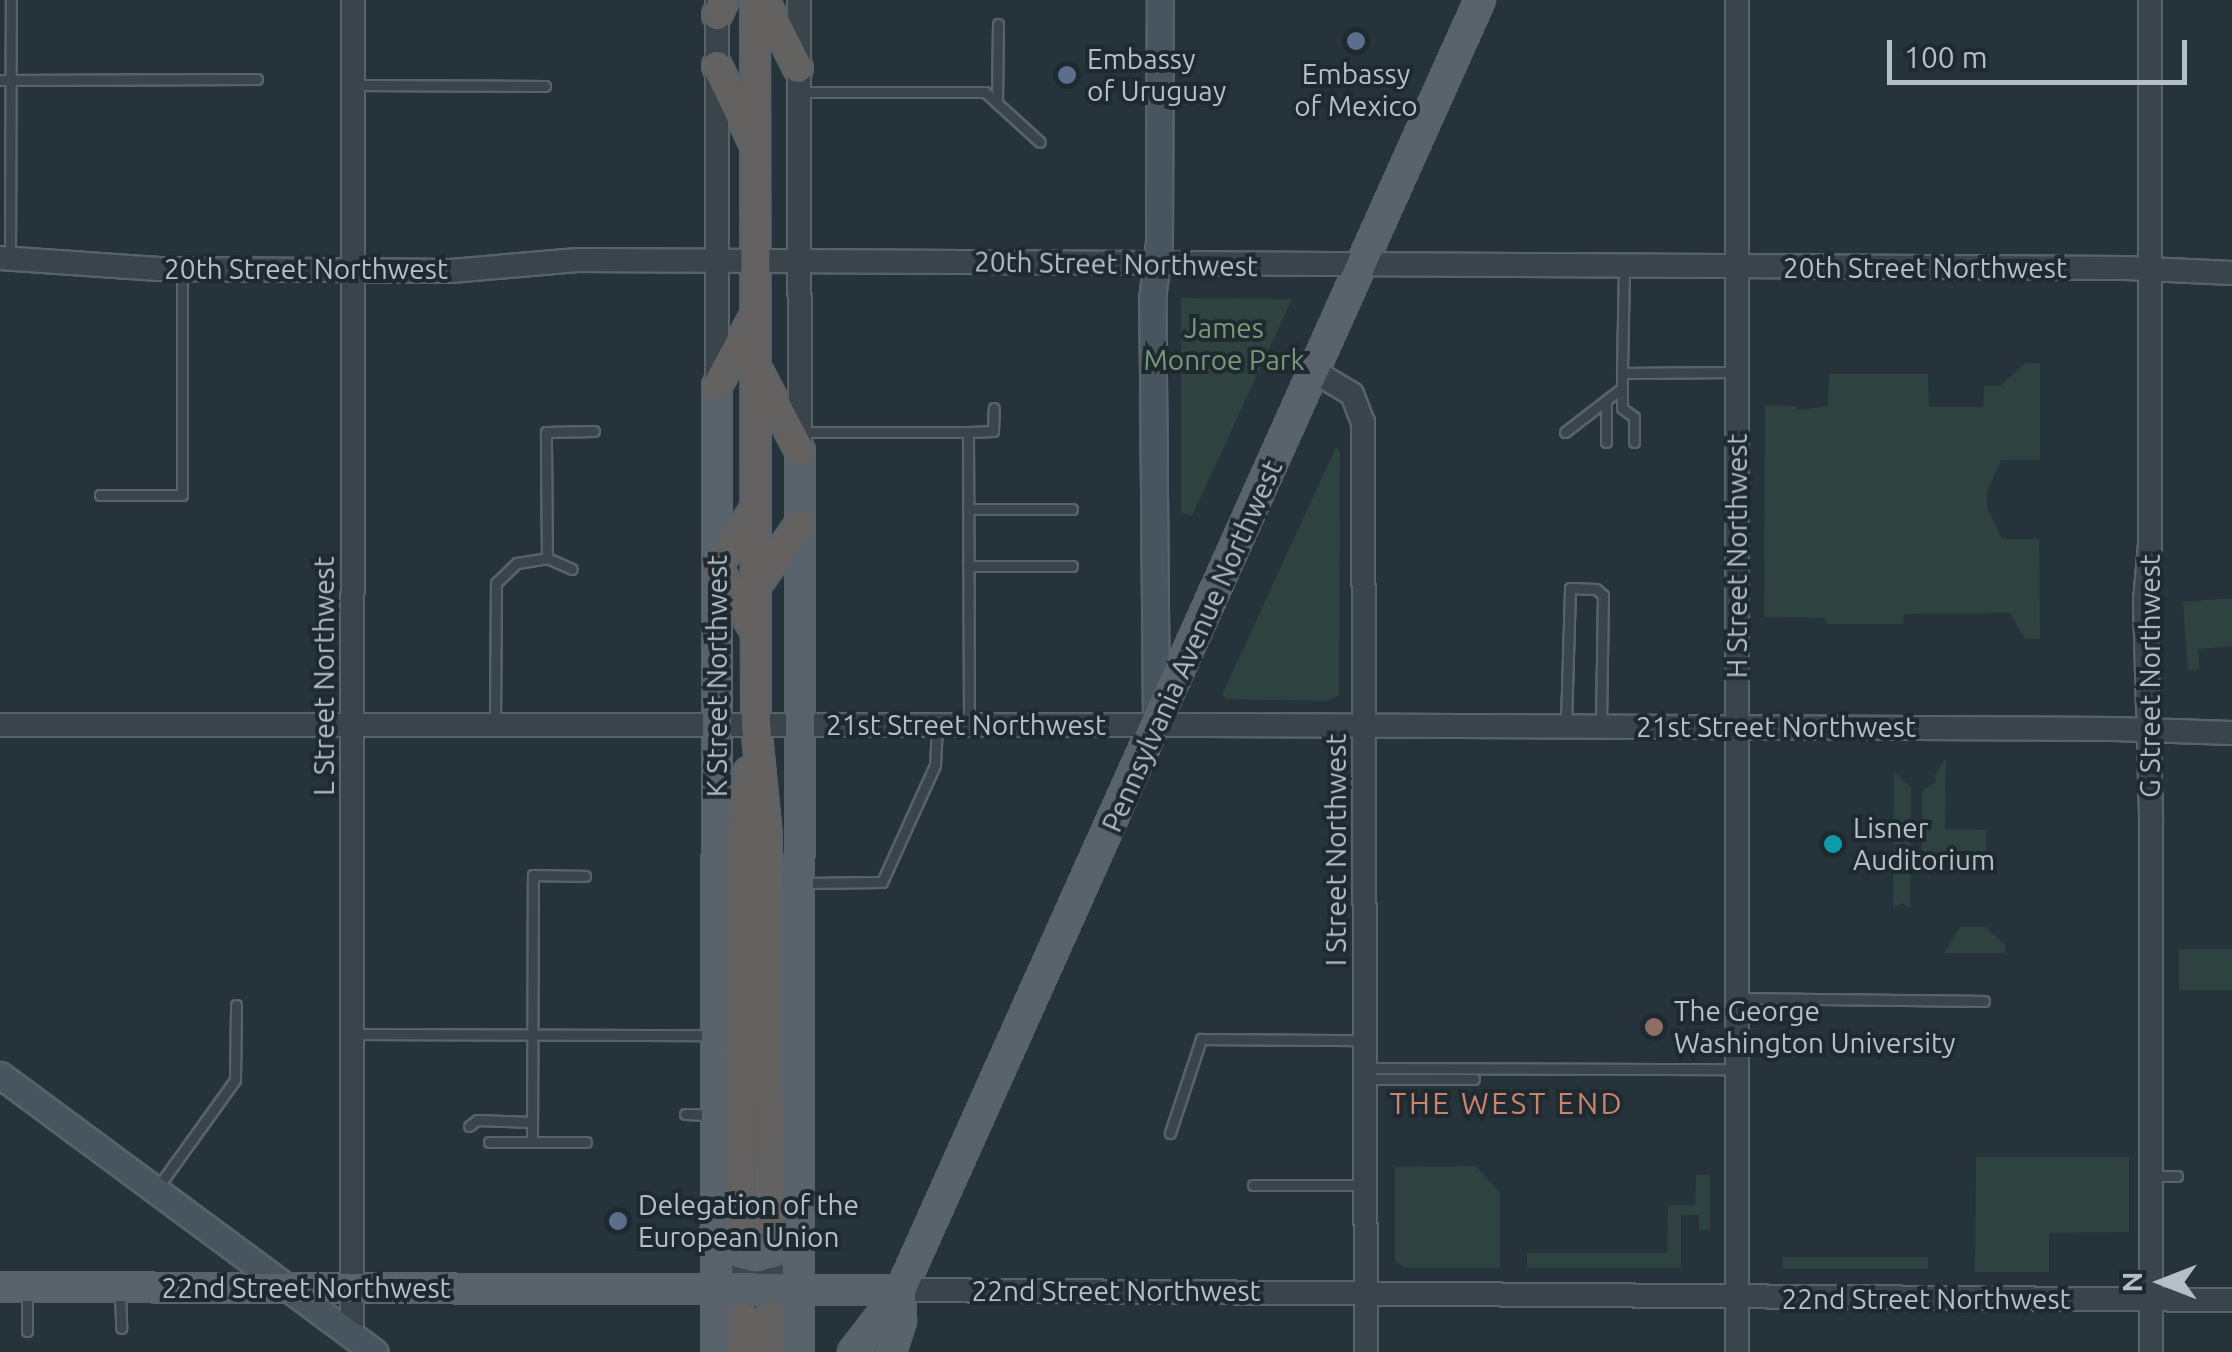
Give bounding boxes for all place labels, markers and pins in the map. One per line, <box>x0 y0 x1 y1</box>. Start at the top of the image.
marker: Embassy of Mexico <box>1345 30 1367 52</box>
place label: Embassy of Uruguay <box>1087 42 1226 108</box>
place label: Embassy of Mexico <box>1294 57 1418 123</box>
marker: Embassy of Uruguay <box>1056 64 1078 86</box>
place label: Lisner Auditorium <box>1853 811 1995 877</box>
marker: Lisner Auditorium <box>1822 833 1844 855</box>
place label: The George Washington University <box>1674 994 1956 1060</box>
marker: The George Washington University <box>1643 1016 1665 1038</box>
place label: Delegation of the European Union <box>638 1188 859 1254</box>
marker: Delegation of the European Union <box>607 1210 629 1232</box>

